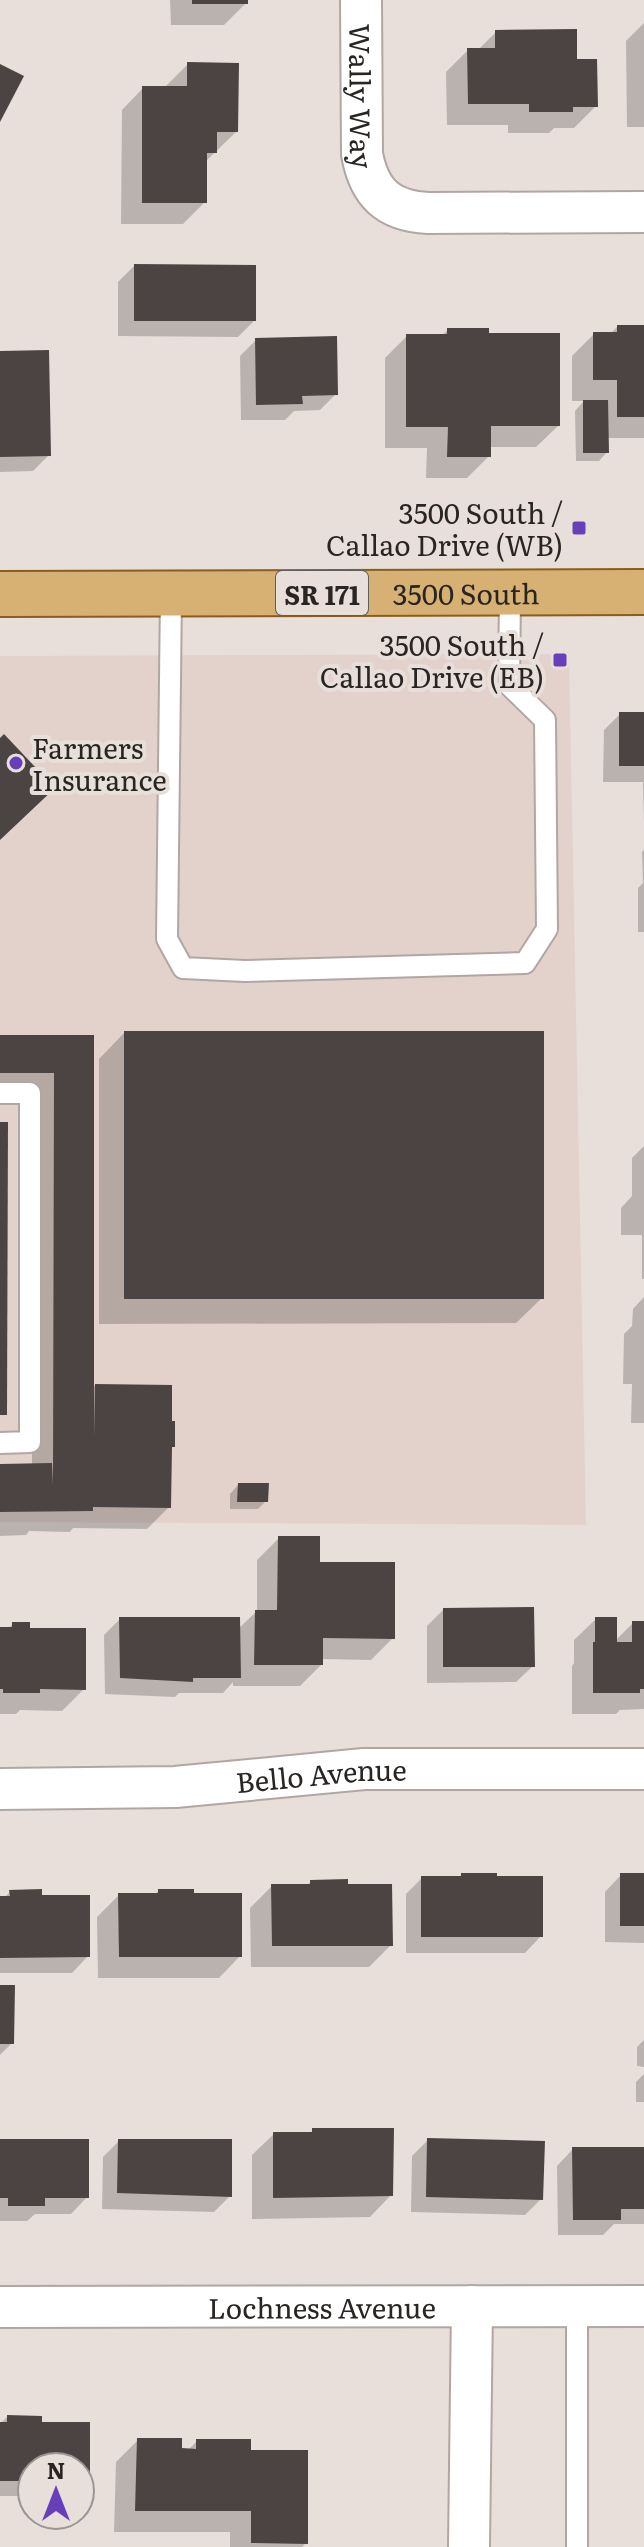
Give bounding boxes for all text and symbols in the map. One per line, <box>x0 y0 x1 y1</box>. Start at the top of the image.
street label: Wally Way <box>340 24 386 174</box>
place label: 3500 South / Callao Drive (WB) <box>326 491 563 565</box>
marker: 3500 South / Callao Drive (WB) <box>570 519 588 537</box>
road number: SR 171 <box>276 571 368 615</box>
street label: 3500 South <box>392 571 540 614</box>
place label: 3500 South / Callao Drive (EB) <box>320 623 544 697</box>
marker: 3500 South / Callao Drive (EB) <box>551 651 569 669</box>
place label: Farmers Insurance <box>32 726 167 800</box>
marker: Farmers Insurance <box>7 754 25 772</box>
street label: Bello Avenue <box>234 1748 407 1802</box>
street label: Lochness Avenue <box>208 2285 436 2328</box>
north arrow <box>16 2451 96 2531</box>
text: N <box>47 2453 65 2486</box>

